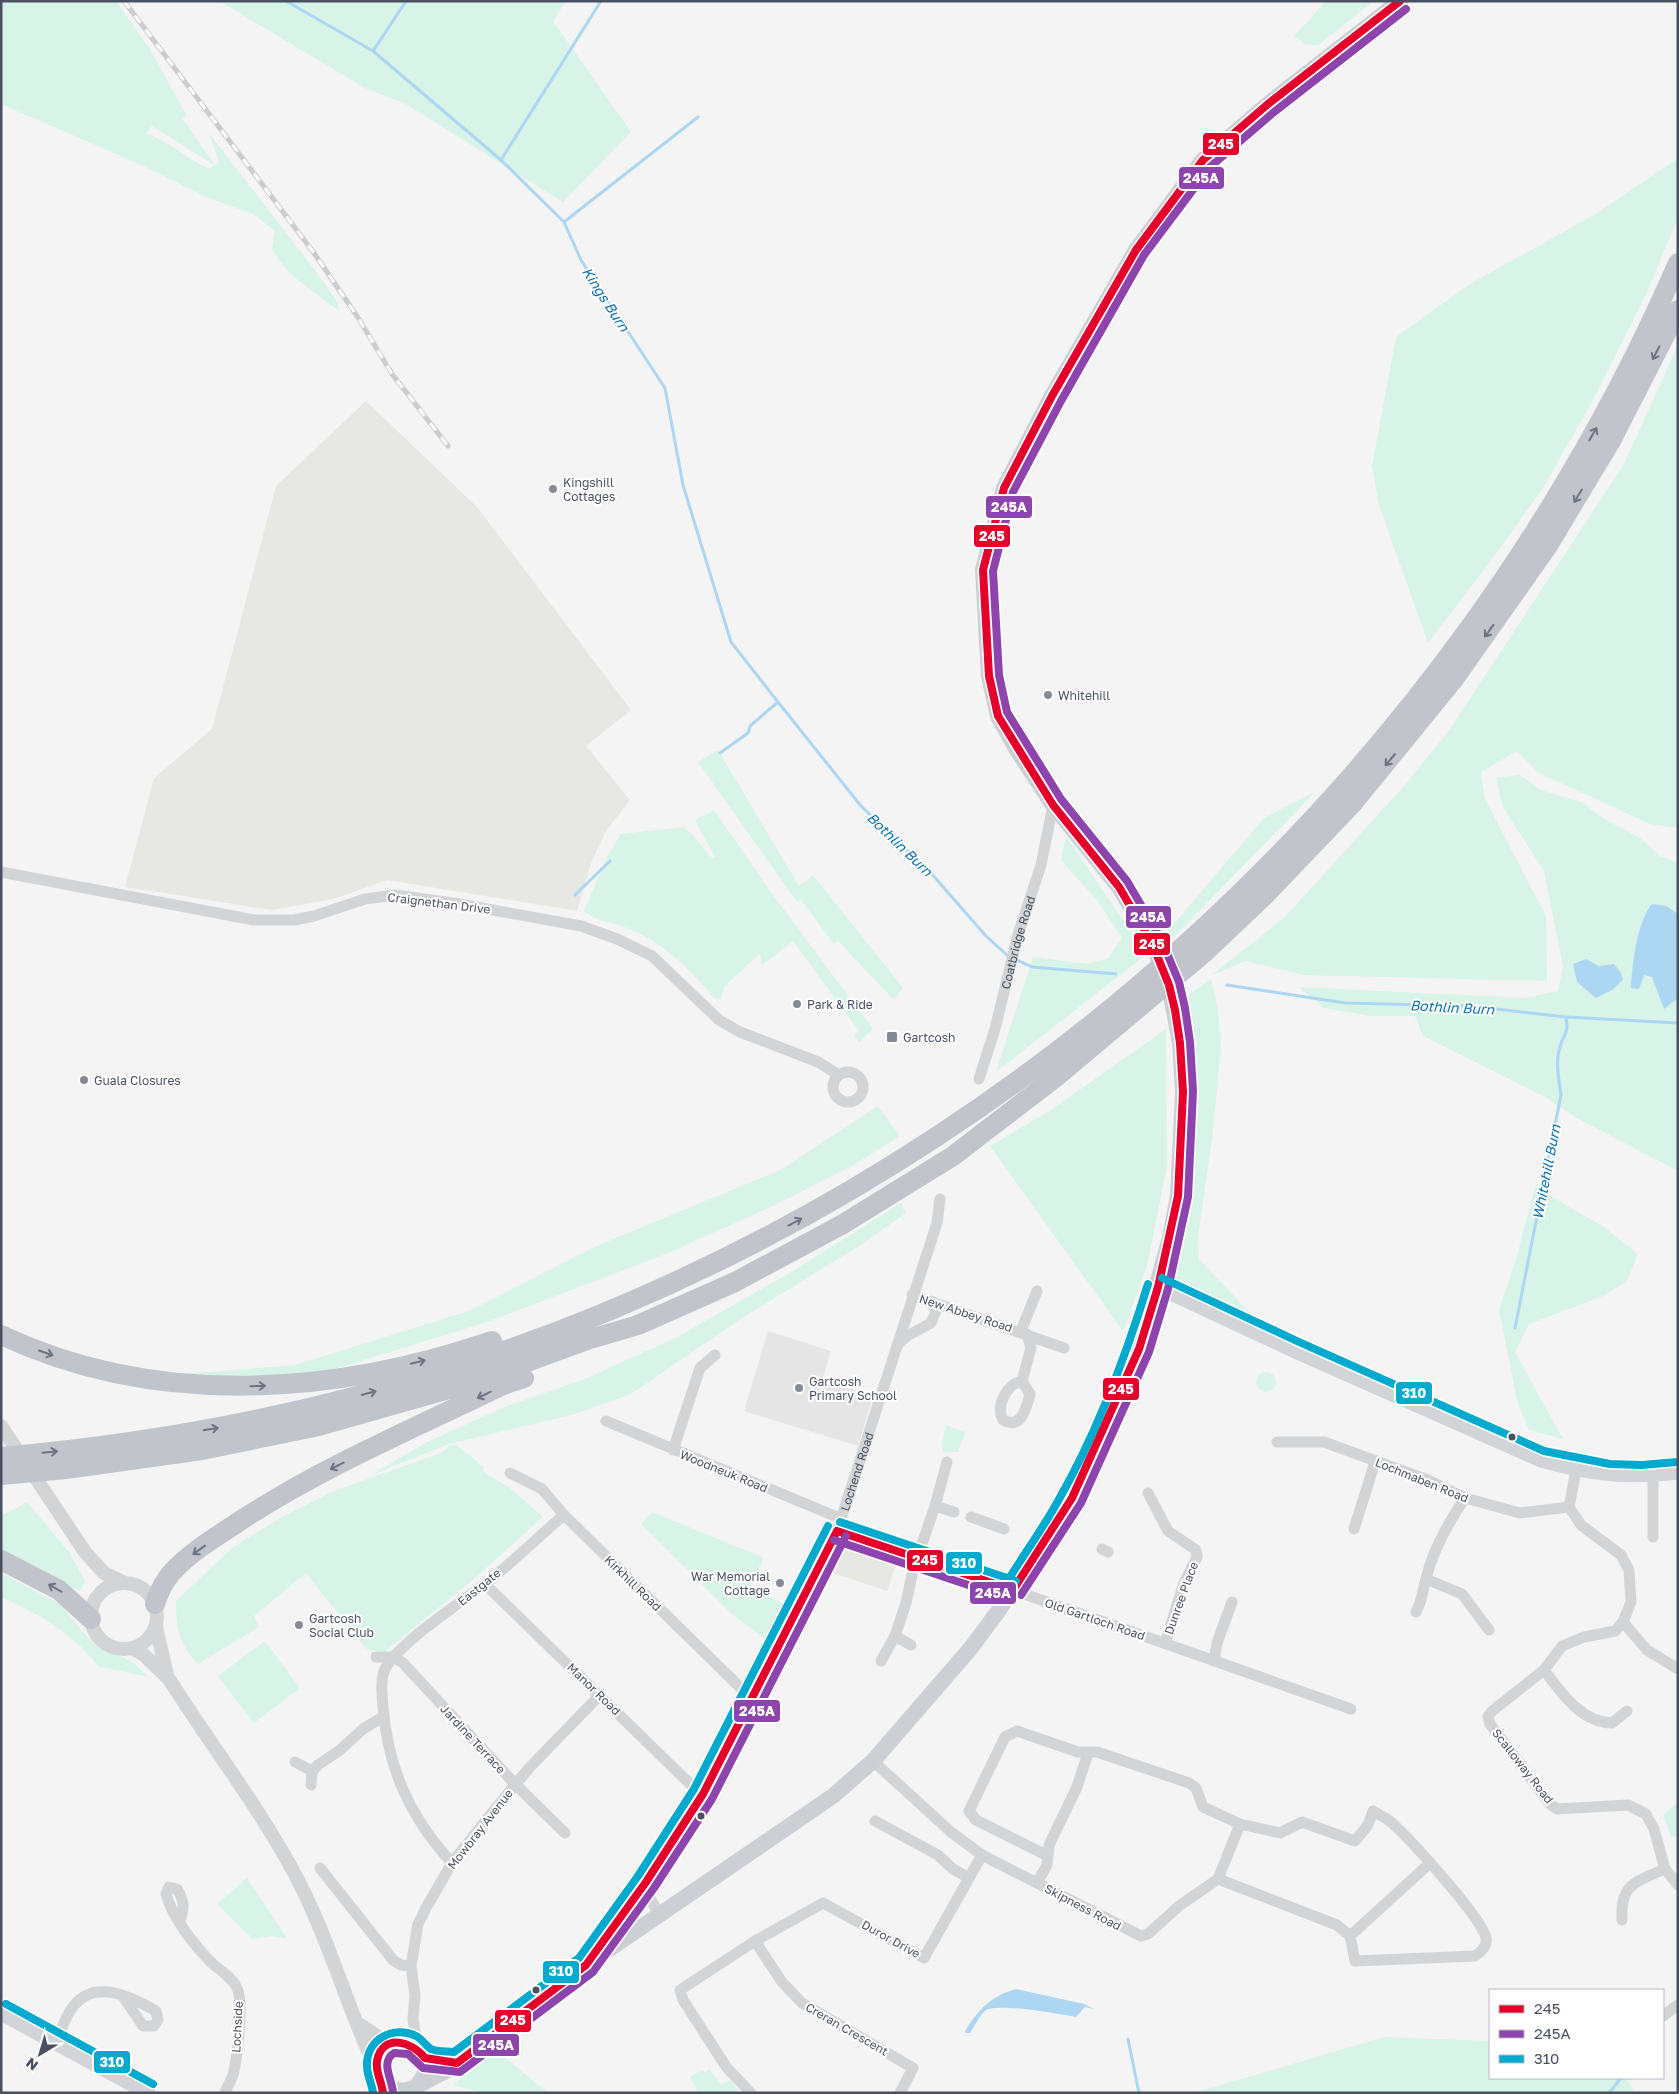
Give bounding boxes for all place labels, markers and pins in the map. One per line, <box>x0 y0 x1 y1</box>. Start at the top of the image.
place label: Kingshill Cottages <box>563 475 615 504</box>
marker: Kingshill Cottages <box>547 483 559 495</box>
place label: Whitehill <box>1058 688 1110 703</box>
marker: Whitehill <box>1042 689 1054 701</box>
place label: Park & Ride <box>807 997 873 1012</box>
marker: Park & Ride <box>791 998 803 1010</box>
marker: Gartcosh <box>885 1030 899 1044</box>
place label: Gartcosh <box>903 1030 955 1045</box>
place label: Guala Closures <box>94 1073 181 1088</box>
marker: Guala Closures <box>78 1074 90 1086</box>
place label: Gartcosh Primary School <box>809 1374 897 1403</box>
marker: Gartcosh Primary School <box>793 1382 805 1394</box>
unlabelled marker <box>1507 1432 1517 1442</box>
place label: War Memorial Cottage <box>691 1569 770 1598</box>
marker: War Memorial Cottage <box>774 1577 786 1589</box>
place label: Gartcosh Social Club <box>309 1611 374 1640</box>
marker: Gartcosh Social Club <box>293 1619 305 1631</box>
unlabelled marker <box>696 1811 706 1821</box>
unlabelled marker <box>531 1985 541 1995</box>

